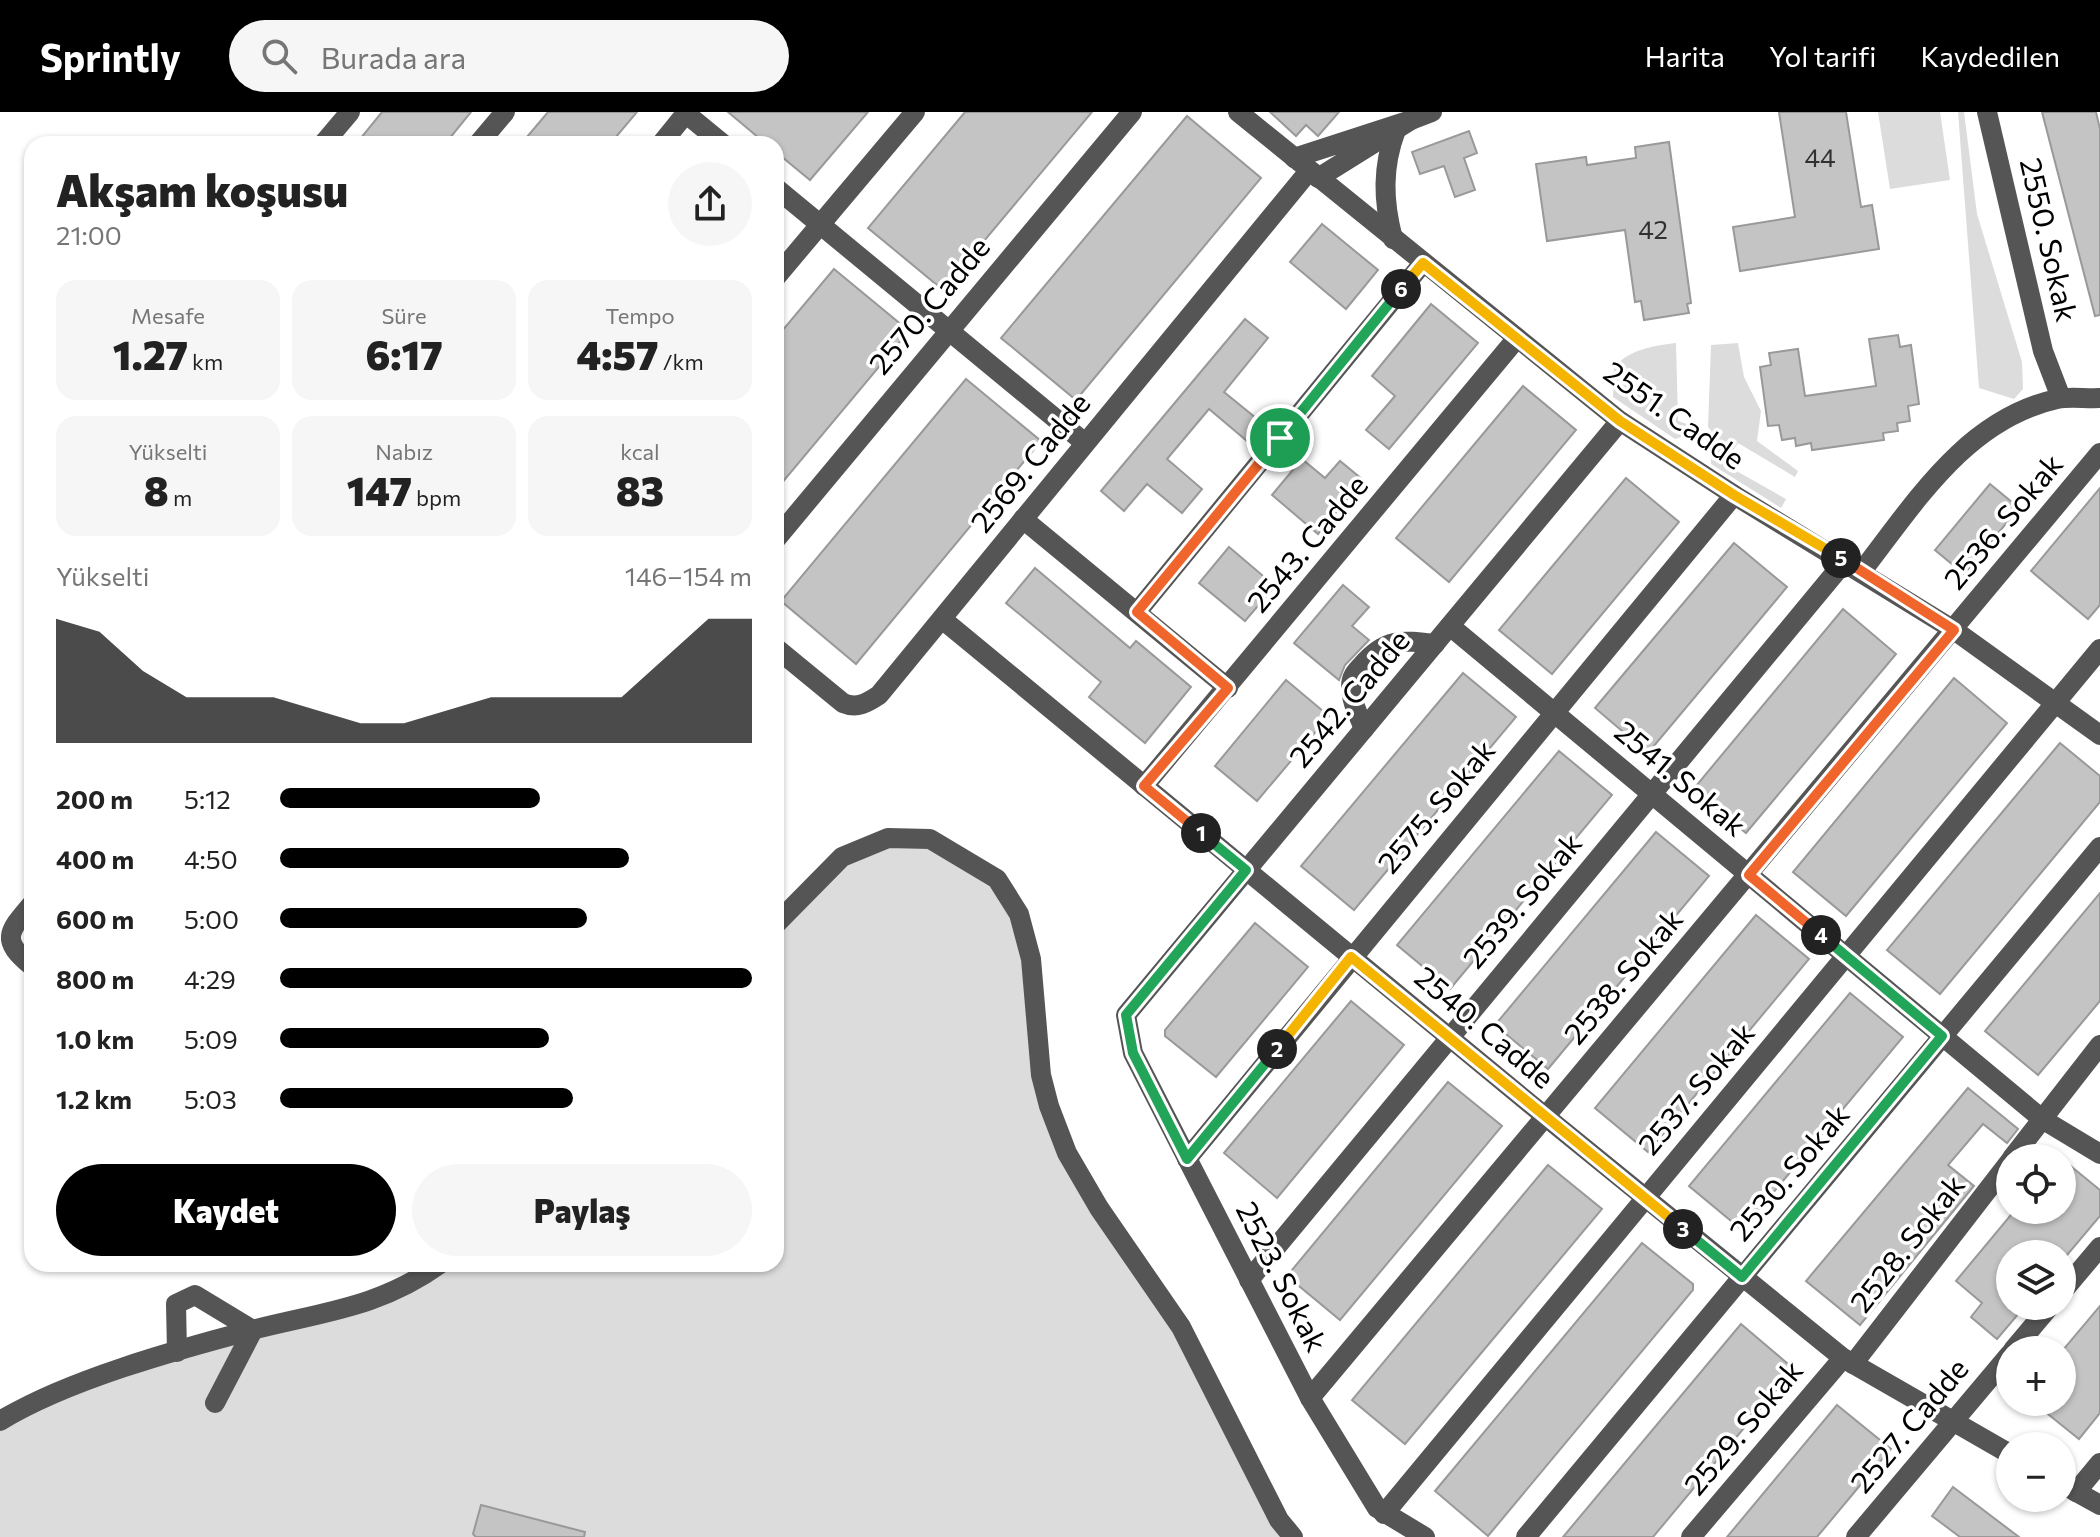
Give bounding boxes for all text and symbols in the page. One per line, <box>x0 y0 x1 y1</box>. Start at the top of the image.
search box <box>229 20 789 92</box>
text: Sprintly <box>40 33 181 80</box>
icon: search <box>257 34 301 78</box>
text: Burada ara <box>321 38 466 75</box>
text: Harita <box>1645 39 1725 73</box>
text: Yol tarifi <box>1769 39 1877 73</box>
text: Kaydedilen <box>1921 39 2060 73</box>
house number: 44 <box>1804 141 1836 172</box>
street label: 2550. Sokak <box>2014 154 2087 325</box>
text: Akşam koşusu <box>56 162 348 216</box>
button: share <box>668 162 752 246</box>
house number: 42 <box>1638 213 1668 244</box>
text: 21:00 <box>56 219 122 250</box>
street label: 2570. Cadde <box>860 228 996 381</box>
pin: 6 <box>1381 269 1421 309</box>
text: 6 <box>1394 275 1408 302</box>
text: Mesafe <box>131 302 205 329</box>
text: Süre <box>381 302 427 329</box>
text: Tempo <box>605 302 675 329</box>
text: 1.27 <box>113 329 188 378</box>
text: 6:17 <box>365 329 443 378</box>
text: 4:57 <box>576 329 658 378</box>
text: km <box>188 348 223 375</box>
text: /km <box>658 348 704 375</box>
street label: 2551. Cadde <box>1598 352 1753 476</box>
street label: 2569. Cadde <box>962 384 1097 539</box>
pin <box>1246 404 1314 472</box>
icon: arrive <box>1258 416 1302 460</box>
text: Yükselti <box>128 438 208 465</box>
text: Nabız <box>375 438 433 465</box>
text: kcal <box>620 438 660 465</box>
street label: 2536. Sokak <box>1935 445 2069 596</box>
text: 8 <box>144 465 169 514</box>
text: 147 <box>347 465 412 514</box>
text: 83 <box>616 465 664 514</box>
street label: 2543. Cadde <box>1238 466 1374 619</box>
text: m <box>169 484 192 511</box>
text: bpm <box>412 484 461 511</box>
pin: 5 <box>1821 538 1861 578</box>
text: 5 <box>1835 544 1847 571</box>
text: Yükselti <box>56 560 149 591</box>
text: 146–154 m <box>625 560 752 591</box>
street label: 2542. Cadde <box>1280 621 1416 773</box>
street label: 2541. Sokak <box>1608 711 1755 843</box>
street label: 2575. Sokak <box>1369 731 1502 880</box>
text: 200 m <box>56 783 133 814</box>
text: 5:12 <box>184 783 231 814</box>
pin: 1 <box>1181 813 1221 853</box>
text: 1 <box>1196 819 1206 846</box>
street label: 2539. Sokak <box>1454 824 1588 975</box>
text: 400 m <box>56 843 134 874</box>
text: 4:50 <box>184 843 238 874</box>
street label: 2538. Sokak <box>1555 900 1689 1051</box>
text: 600 m <box>56 903 134 934</box>
text: 5:00 <box>184 903 239 934</box>
pin: 4 <box>1801 915 1841 955</box>
text: 4 <box>1814 921 1828 948</box>
street label: 2540. Cadde <box>1408 957 1563 1095</box>
text: 800 m <box>56 963 134 994</box>
text: 4:29 <box>184 963 236 994</box>
street label: 2537. Sokak <box>1629 1014 1761 1161</box>
text: 1.0 km <box>56 1023 134 1054</box>
text: 5:09 <box>184 1023 238 1054</box>
pin: 2 <box>1257 1029 1297 1069</box>
text: 2 <box>1271 1035 1283 1062</box>
text: 1.2 km <box>56 1083 132 1114</box>
text: 5:03 <box>184 1083 237 1114</box>
street label: 2530. Sokak <box>1720 1096 1856 1247</box>
map controls <box>1996 1144 2076 1512</box>
button: locate <box>1996 1144 2076 1224</box>
button: Kaydet <box>56 1164 396 1256</box>
button: Paylaş <box>412 1164 752 1256</box>
street label: 2528. Sokak <box>1841 1166 1971 1319</box>
street label: 2523. Sokak <box>1230 1195 1337 1357</box>
pin: 3 <box>1663 1209 1703 1249</box>
text: 3 <box>1677 1215 1689 1242</box>
button: layers <box>1996 1240 2076 1320</box>
button: + <box>1996 1336 2076 1416</box>
street label: 2527. Cadde <box>1841 1350 1975 1499</box>
street label: 2529. Sokak <box>1675 1351 1809 1501</box>
button: − <box>1996 1432 2076 1512</box>

